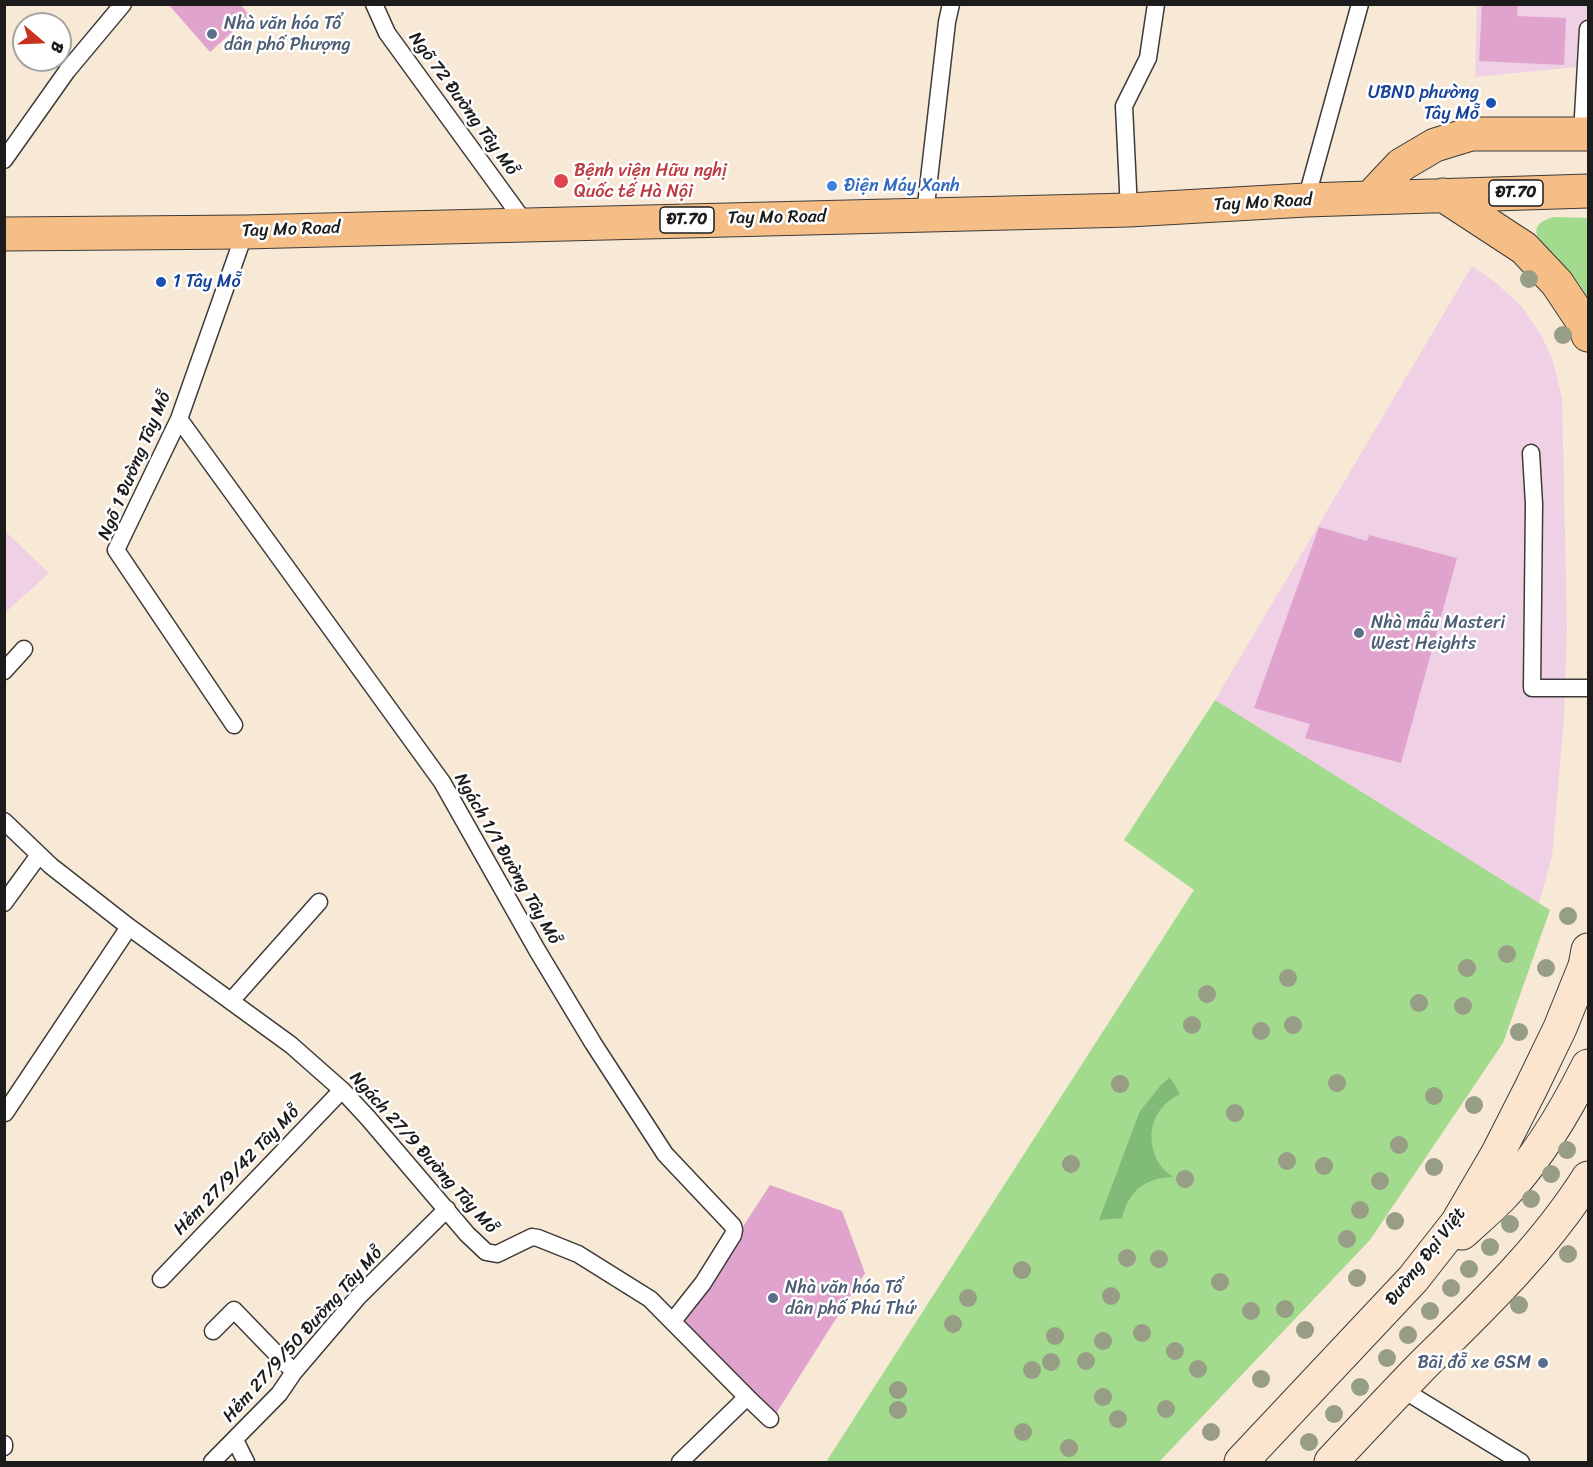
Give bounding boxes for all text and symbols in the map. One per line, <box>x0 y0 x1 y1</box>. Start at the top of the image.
north arrow <box>12 12 72 72</box>
place label: Nhà văn hóa Tổ dân phố Phượng <box>224 13 351 56</box>
marker: Nhà văn hóa Tổ dân phố Phượng <box>205 27 219 41</box>
street label: Ngõ 72 Đường Tây Mỗ <box>404 28 522 180</box>
text: B <box>42 38 73 57</box>
place label: UBND phường Tây Mỗ <box>1368 82 1479 124</box>
marker: UBND phường Tây Mỗ <box>1484 96 1498 110</box>
place label: Bệnh viện Hữu nghị Quốc tế Hà Nội <box>574 160 727 202</box>
marker: Bệnh viện Hữu nghị Quốc tế Hà Nội <box>552 172 570 190</box>
place label: Điện Máy Xanh <box>844 175 960 197</box>
marker: Điện Máy Xanh <box>825 179 839 193</box>
road number: ĐT.70 <box>1489 180 1543 206</box>
street label: Tay Mo Road <box>1213 190 1313 216</box>
street label: Tay Mo Road <box>728 206 826 230</box>
road number: ĐT.70 <box>660 207 714 233</box>
street label: Tay Mo Road <box>241 217 341 243</box>
place label: 1 Tây Mỗ <box>173 271 241 293</box>
marker: 1 Tây Mỗ <box>154 275 168 289</box>
street label: Ngõ 1 Đường Tây Mỗ <box>94 389 176 543</box>
place label: Nhà mẫu Masteri West Heights <box>1371 612 1505 654</box>
marker: Nhà mẫu Masteri West Heights <box>1352 626 1366 640</box>
street label: Ngách 1/1 Đường Tây Mỗ <box>449 770 565 948</box>
street label: Ngách 27/9 Đường Tây Mỗ <box>345 1068 501 1238</box>
street label: Hẻm 27/9/42 Tây Mỗ <box>170 1102 304 1240</box>
street label: Đường Đại Việt <box>1381 1204 1471 1310</box>
street label: Hẻm 27/9/50 Đường Tây Mỗ <box>219 1243 387 1427</box>
place label: Nhà văn hóa Tổ dân phố Phú Thứ <box>785 1277 916 1320</box>
marker: Nhà văn hóa Tổ dân phố Phú Thứ <box>766 1291 780 1305</box>
place label: Bãi đỗ xe GSM <box>1417 1352 1531 1374</box>
marker: Bãi đỗ xe GSM <box>1536 1356 1550 1370</box>

